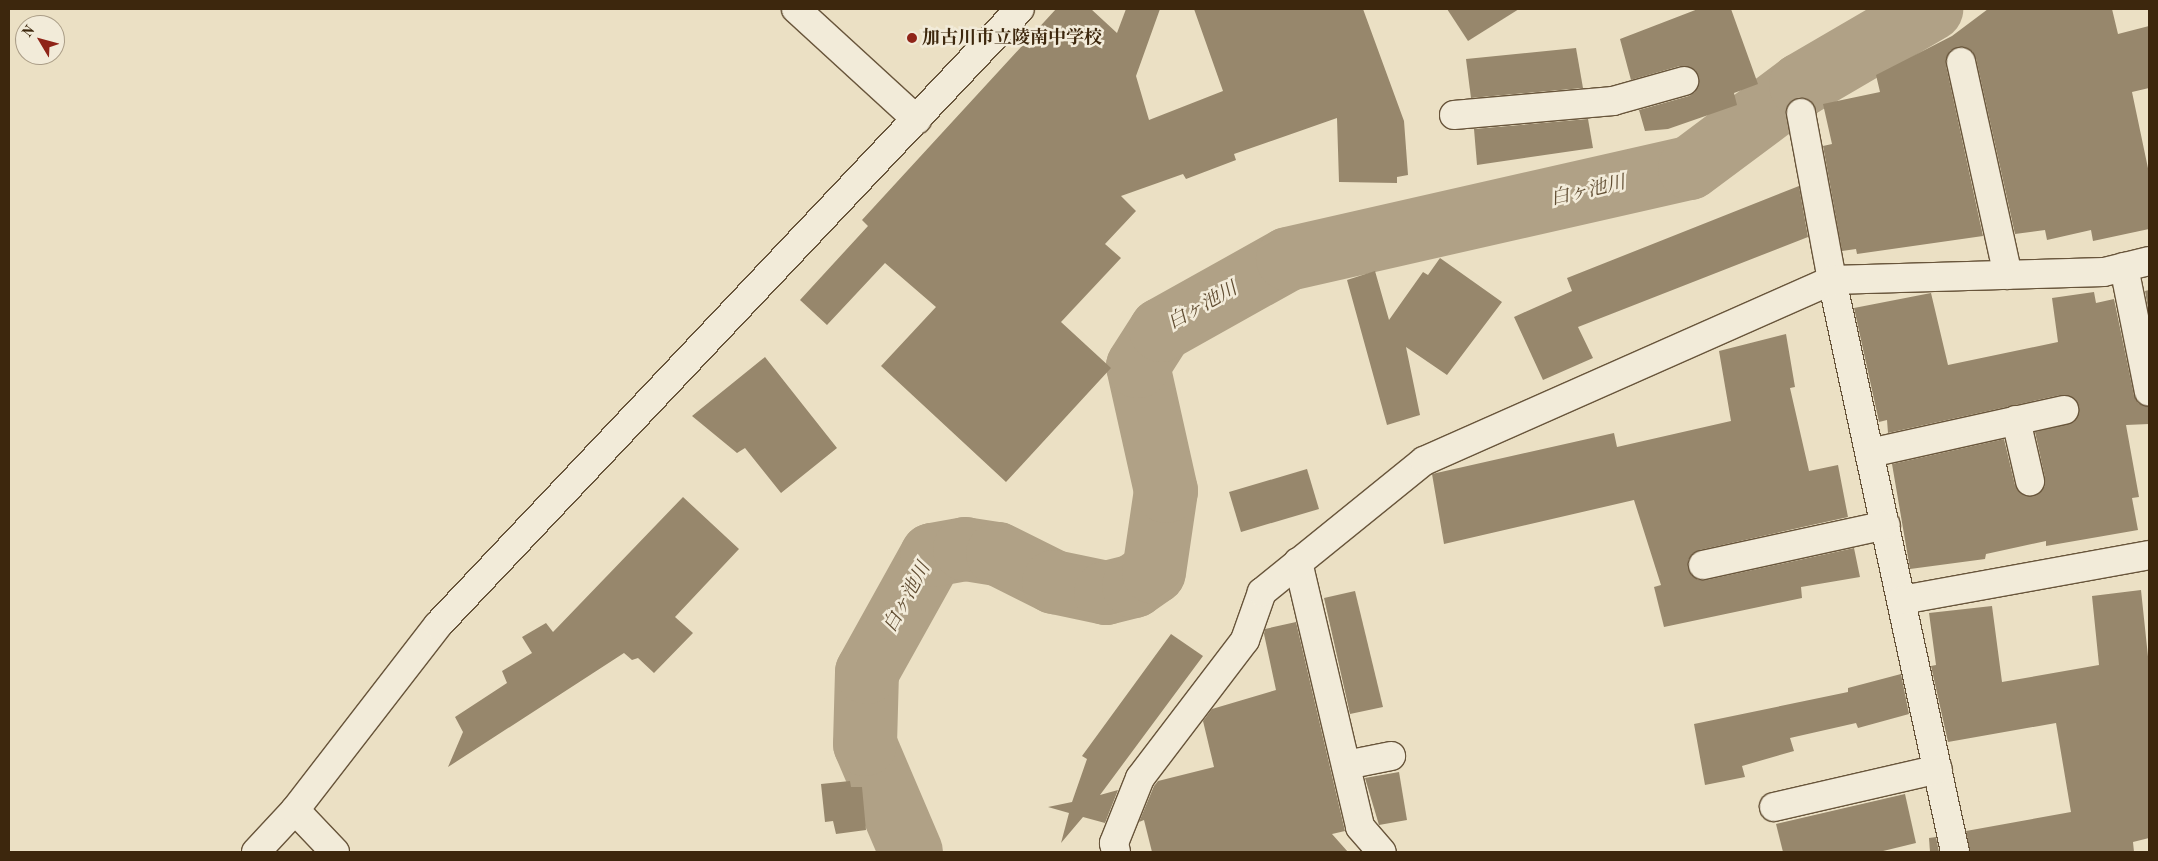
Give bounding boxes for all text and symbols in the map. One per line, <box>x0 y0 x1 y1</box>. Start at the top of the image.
north arrow <box>15 15 65 65</box>
text: N <box>20 23 38 40</box>
place label: 加古川市立陵南中学校 <box>922 27 1102 49</box>
marker: 加古川市立陵南中学校 <box>906 32 918 44</box>
water label: 白ヶ池川 <box>1548 172 1628 212</box>
water label: 白ヶ池川 <box>1164 279 1242 335</box>
water label: 白ヶ池川 <box>880 559 936 637</box>

